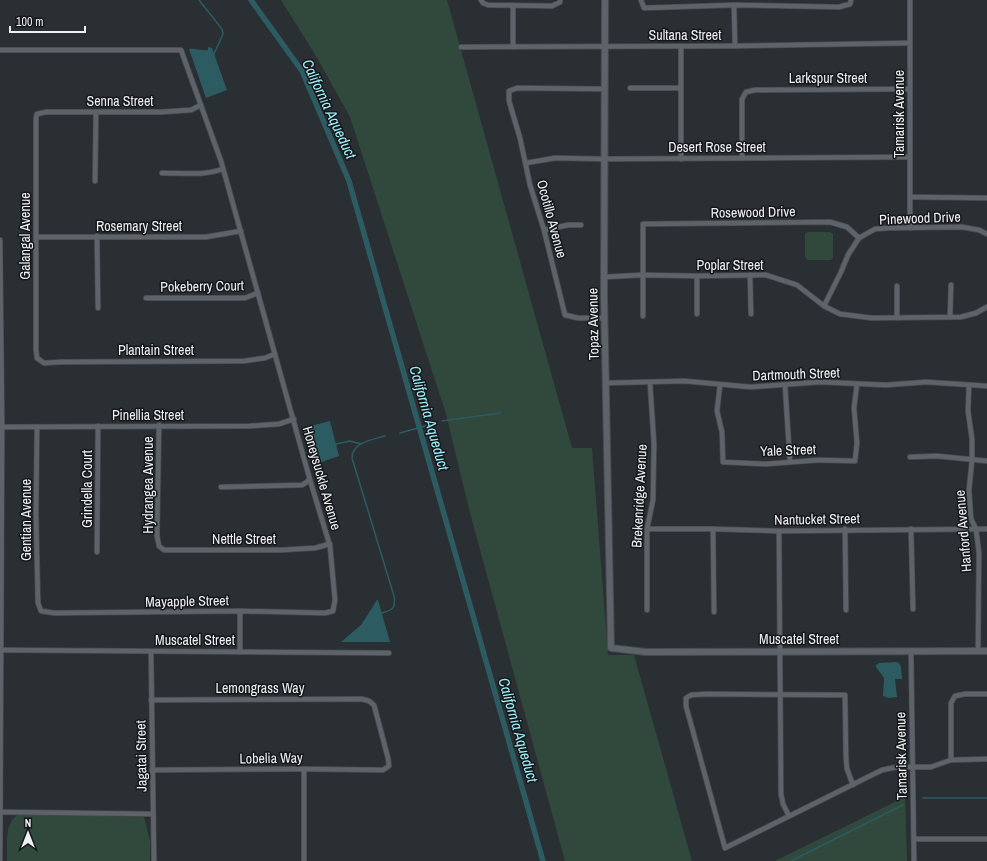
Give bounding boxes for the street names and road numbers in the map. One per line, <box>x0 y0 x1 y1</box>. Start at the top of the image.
street label: Sultana Street <box>649 26 721 44</box>
street label: Larkspur Street <box>789 69 867 87</box>
street label: Tamarisk Avenue <box>890 70 908 158</box>
street label: Senna Street <box>86 92 154 110</box>
street label: Desert Rose Street <box>668 138 766 156</box>
street label: Ocotillo Avenue <box>533 178 571 260</box>
street label: Galangal Avenue <box>16 192 34 280</box>
street label: Rosewood Drive <box>710 202 796 222</box>
street label: Pinewood Drive <box>879 208 961 228</box>
street label: Rosemary Street <box>96 217 182 235</box>
street label: Poplar Street <box>696 256 764 274</box>
street label: Pokeberry Court <box>160 276 244 296</box>
street label: Topaz Avenue <box>583 288 603 360</box>
street label: Plantain Street <box>118 341 194 359</box>
street label: Dartmouth Street <box>752 363 840 385</box>
street label: Pinellia Street <box>112 406 184 424</box>
street label: Honeysuckle Avenue <box>299 424 345 532</box>
street label: Hydrangea Avenue <box>139 436 157 534</box>
street label: Yale Street <box>760 440 816 460</box>
street label: Brekenridge Avenue <box>627 444 651 548</box>
street label: Grindella Court <box>78 450 96 528</box>
street label: Gentian Avenue <box>17 479 35 561</box>
street label: Hanford Avenue <box>950 489 976 573</box>
street label: Nantucket Street <box>774 509 860 529</box>
street label: Nettle Street <box>212 530 276 548</box>
street label: Mayapple Street <box>145 591 229 611</box>
street label: Muscatel Street <box>759 630 839 648</box>
street label: Muscatel Street <box>155 631 235 649</box>
street label: Lemongrass Way <box>216 679 305 697</box>
street label: Tamarisk Avenue <box>891 712 911 800</box>
street label: Jagatai Street <box>131 720 151 792</box>
street label: Lobelia Way <box>239 748 303 768</box>

